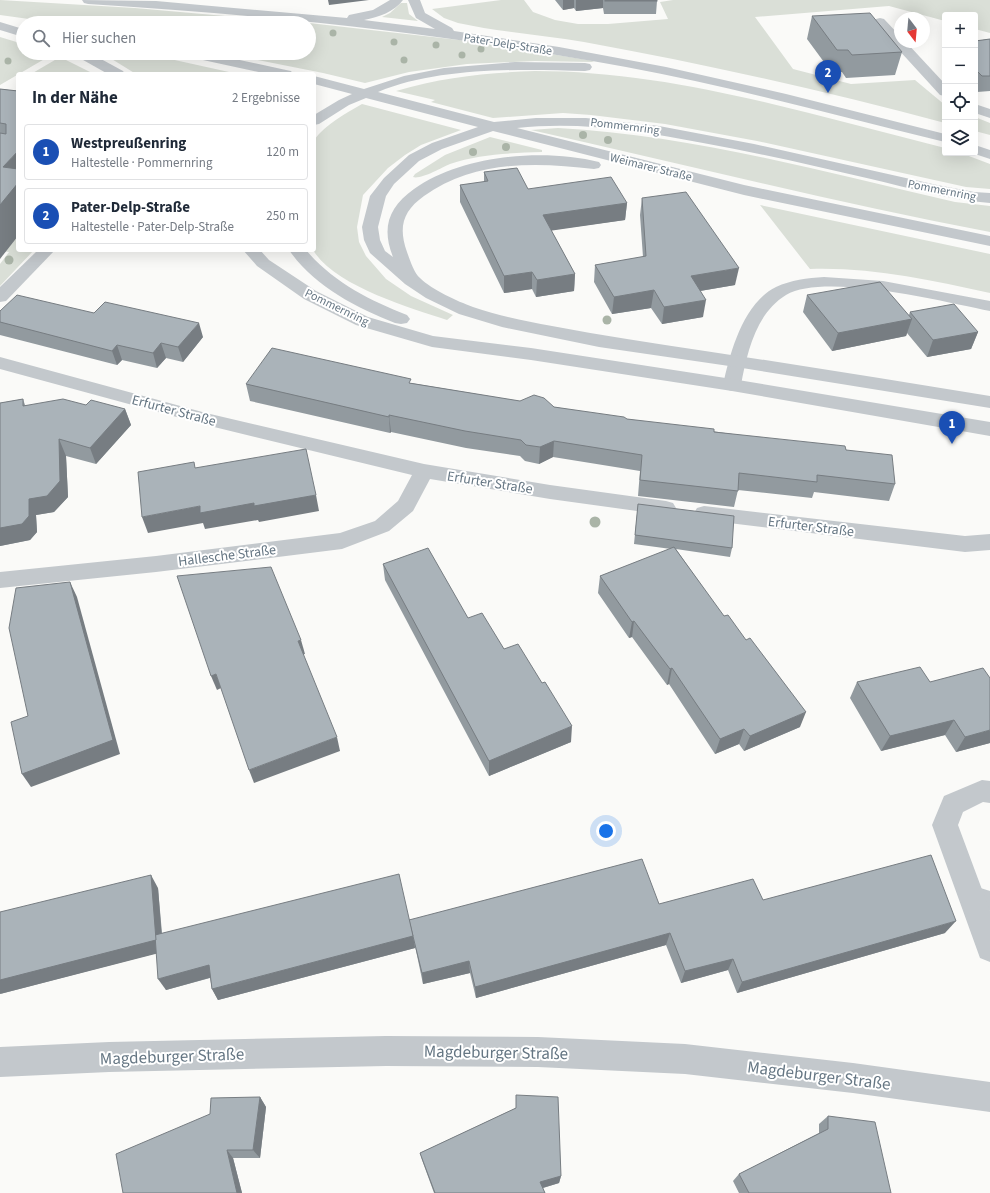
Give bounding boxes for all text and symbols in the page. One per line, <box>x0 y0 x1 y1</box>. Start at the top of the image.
north arrow <box>894 12 930 48</box>
map controls <box>942 12 978 156</box>
button: + <box>942 12 978 48</box>
search box <box>16 16 316 60</box>
icon: search <box>30 27 52 49</box>
text: Hier suchen <box>62 28 136 49</box>
street label: Pater-Delp-Straße <box>463 29 553 60</box>
button: − <box>942 48 978 84</box>
pin: 2 <box>815 60 841 93</box>
button: locate <box>942 84 978 120</box>
text: In der Nähe <box>32 86 118 110</box>
text: 2 Ergebnisse <box>232 89 300 107</box>
street label: Pommernring <box>589 114 660 139</box>
button: layers <box>942 120 978 156</box>
text: Westpreußenring <box>71 133 186 154</box>
text: 1 <box>43 143 49 161</box>
text: 120 m <box>266 143 299 161</box>
street label: Weimarer Straße <box>608 149 694 186</box>
text: Haltestelle · Pommernring <box>71 154 212 172</box>
street label: Pommernring <box>906 176 978 205</box>
text: Pater-Delp-Straße <box>71 197 190 218</box>
text: 2 <box>43 207 49 225</box>
text: 250 m <box>266 207 299 225</box>
text: Haltestelle · Pater-Delp-Straße <box>71 218 234 236</box>
street label: Pommernring <box>302 285 372 330</box>
street label: Erfurter Straße <box>129 390 218 432</box>
pin: 1 <box>939 411 965 444</box>
street label: Erfurter Straße <box>446 466 534 500</box>
street label: Erfurter Straße <box>767 512 855 542</box>
street label: Hallesche Straße <box>177 540 277 572</box>
your location <box>596 821 616 841</box>
street label: Magdeburger Straße <box>424 1040 568 1066</box>
street label: Magdeburger Straße <box>100 1042 245 1072</box>
street label: Magdeburger Straße <box>746 1055 892 1097</box>

